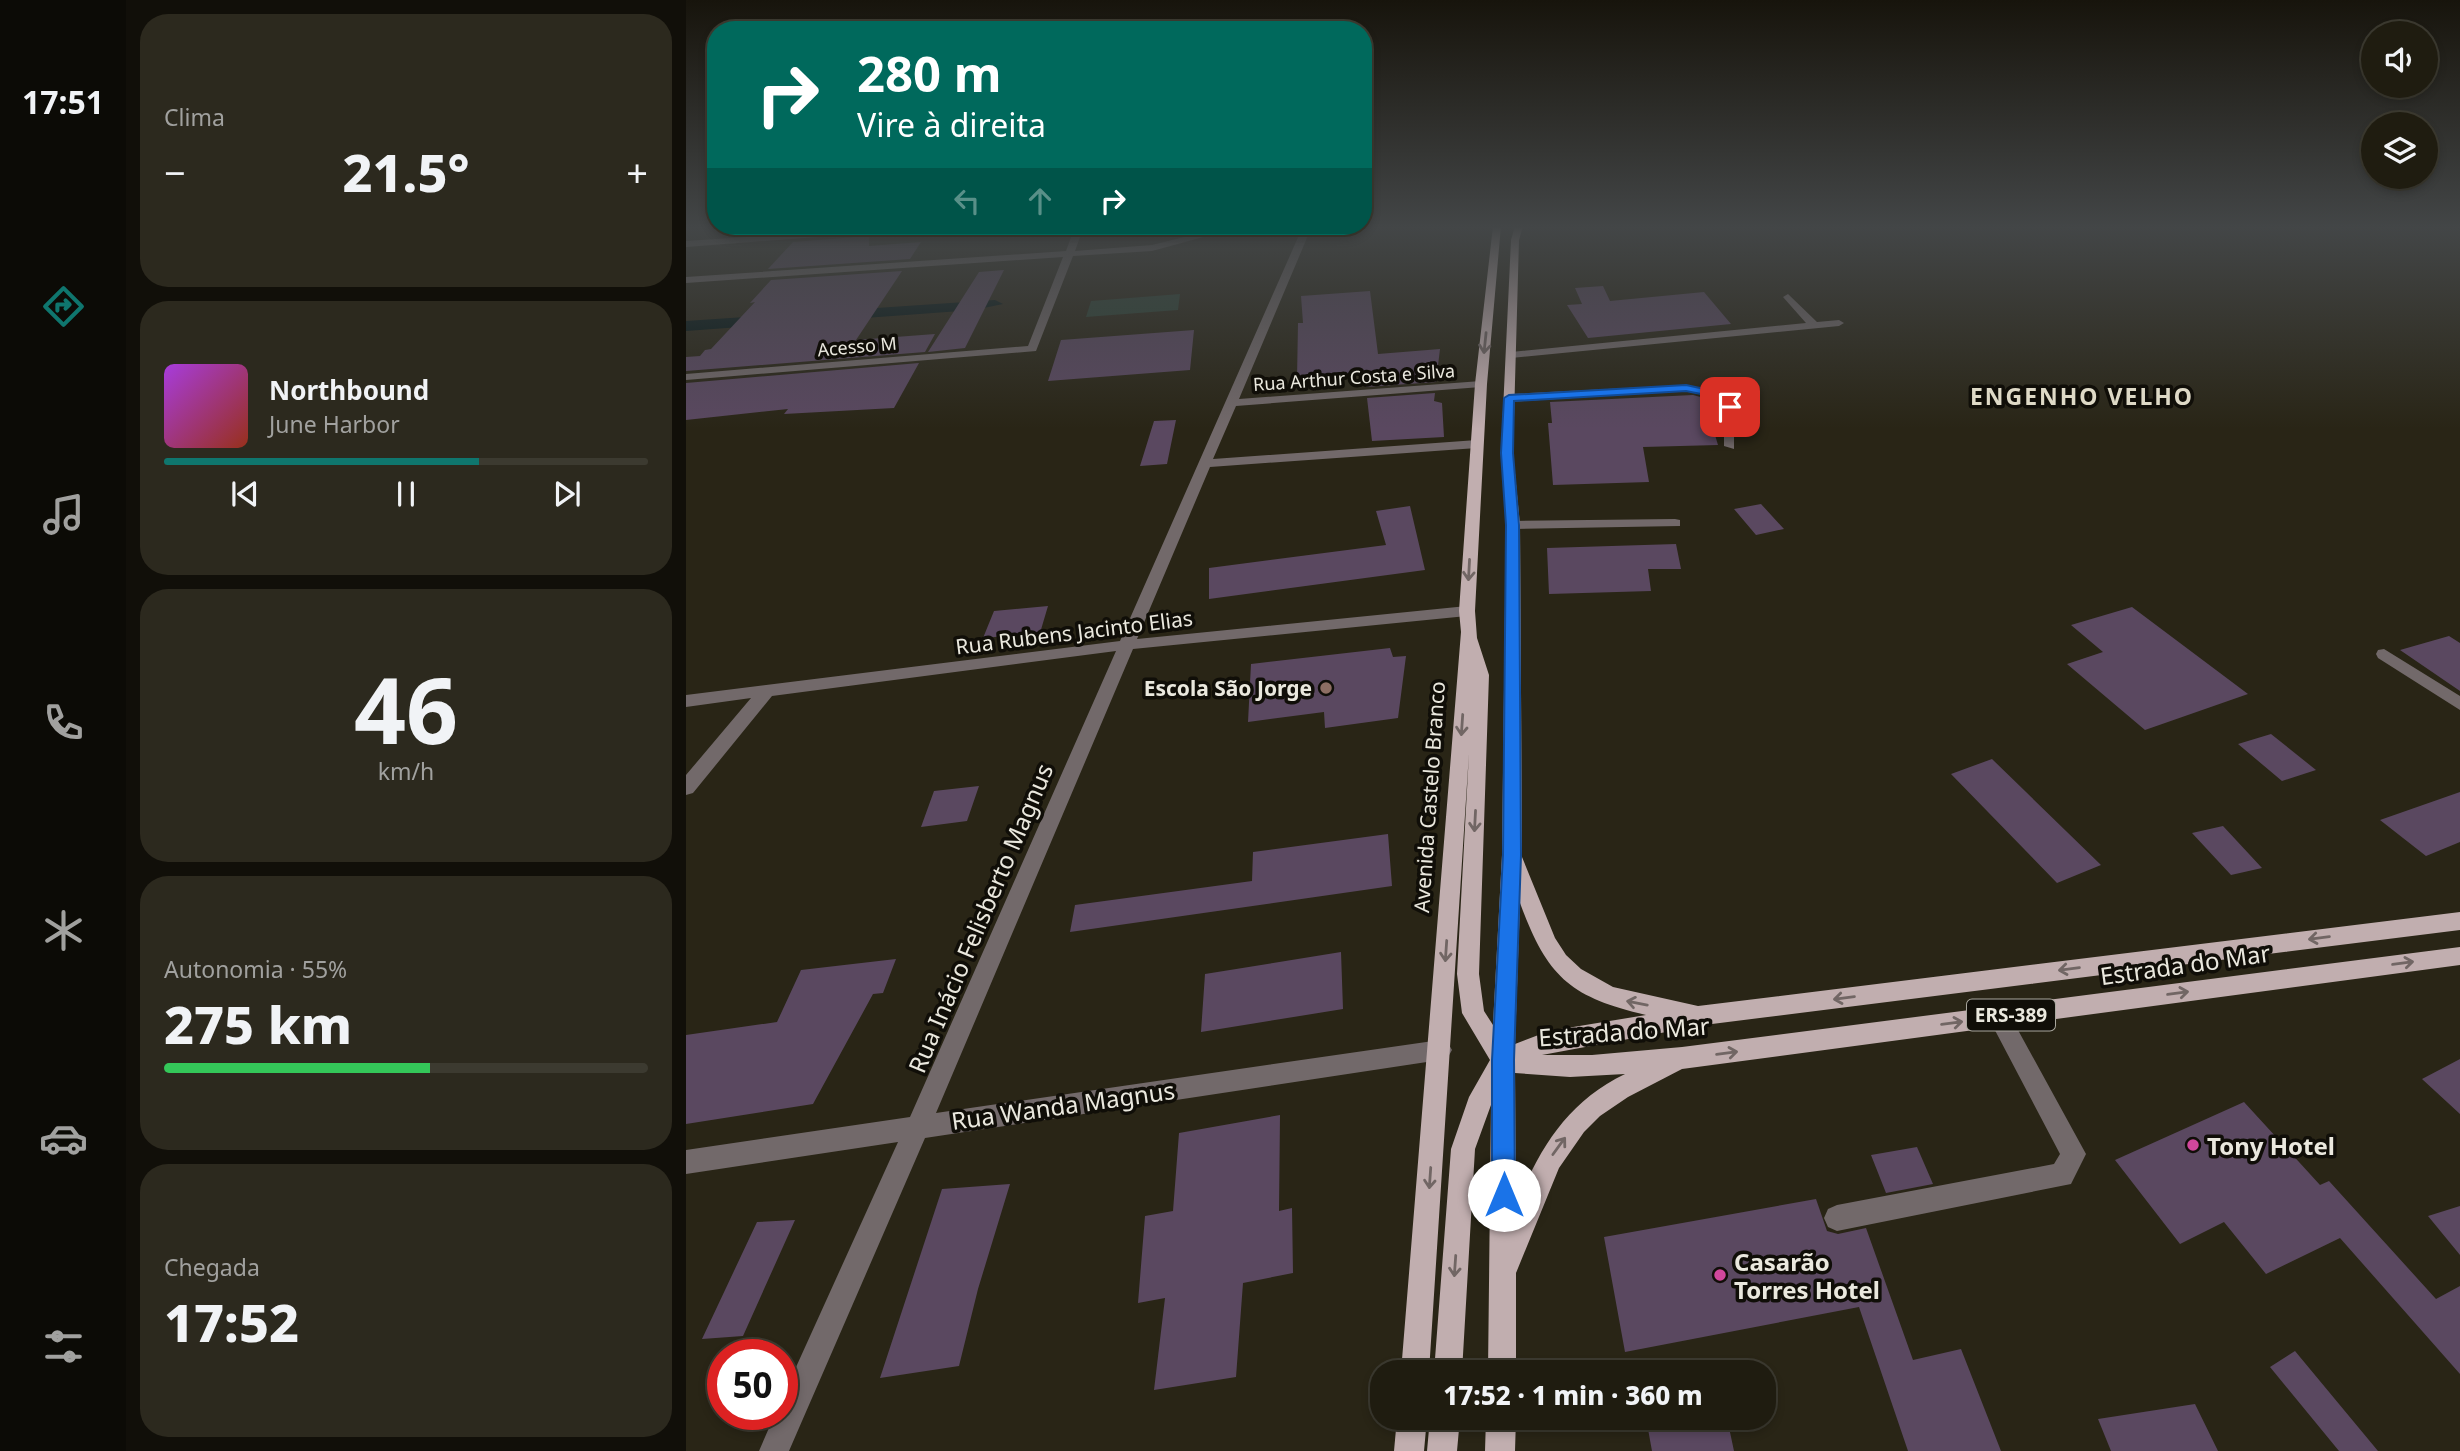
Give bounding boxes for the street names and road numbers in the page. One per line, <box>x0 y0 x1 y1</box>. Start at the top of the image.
street label: Acesso M <box>816 331 898 361</box>
street label: Rua Arthur Costa e Silva <box>1252 358 1456 396</box>
street label: Rua Rubens Jacinto Elias <box>954 604 1194 660</box>
street label: Avenida Castelo Branco <box>1407 680 1451 914</box>
street label: Rua Inácio Felisberto Magnus <box>900 758 1060 1078</box>
street label: Estrada do Mar <box>2098 936 2272 992</box>
road number: ERS-389 <box>1967 1000 2055 1030</box>
street label: Estrada do Mar <box>1537 1009 1711 1053</box>
street label: Rua Wanda Magnus <box>949 1073 1177 1137</box>

